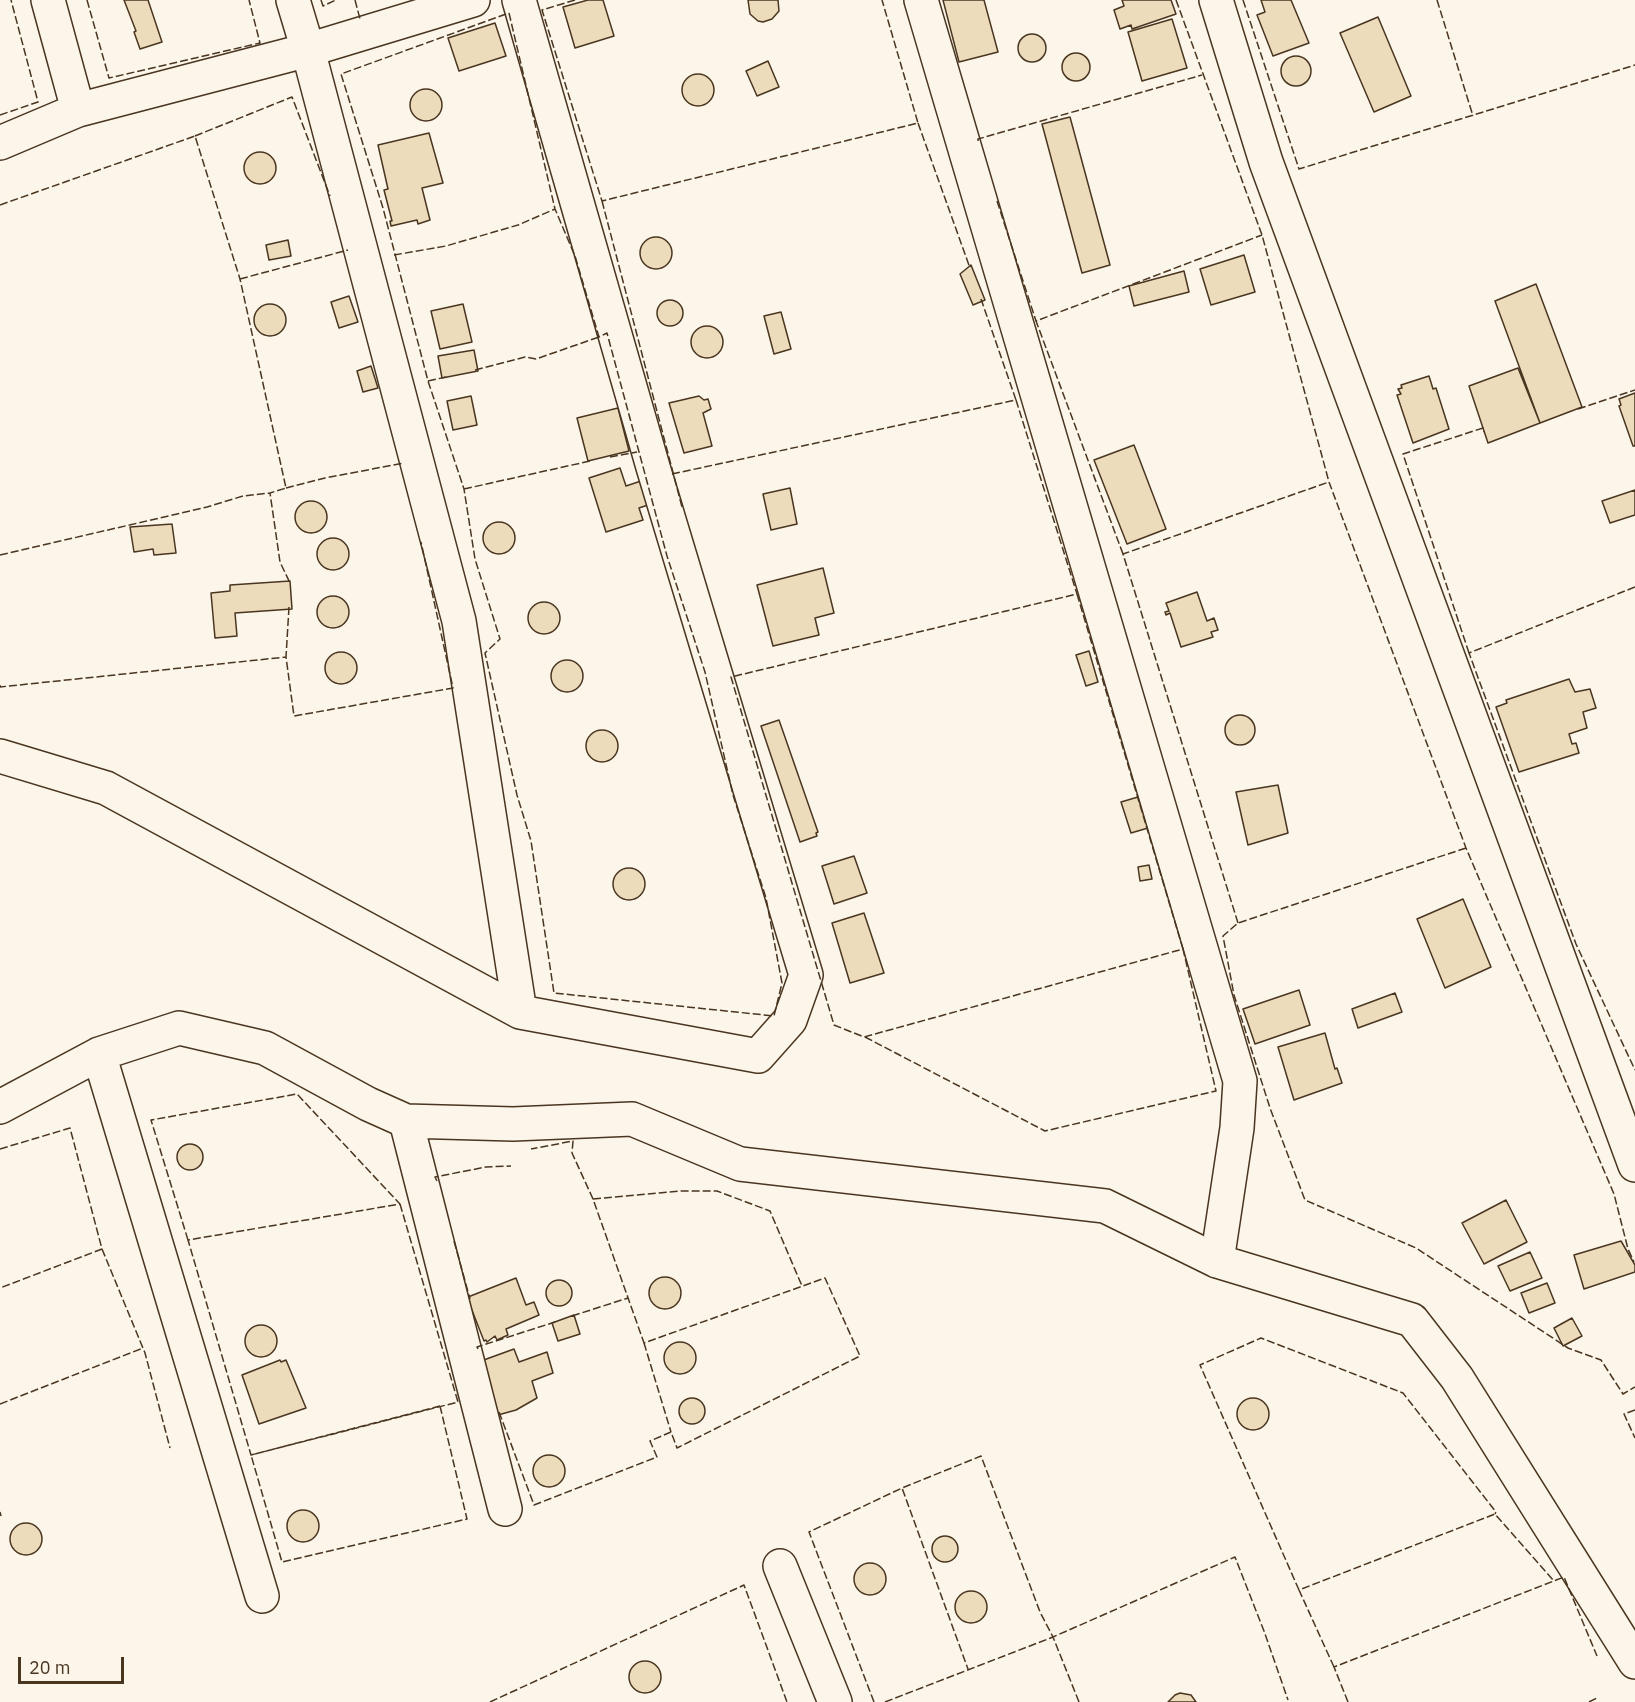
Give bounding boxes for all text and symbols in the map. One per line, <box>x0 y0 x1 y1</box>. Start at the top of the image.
scale bar <box>21 1645 128 1683</box>
text: 20 m <box>29 1656 71 1679</box>

